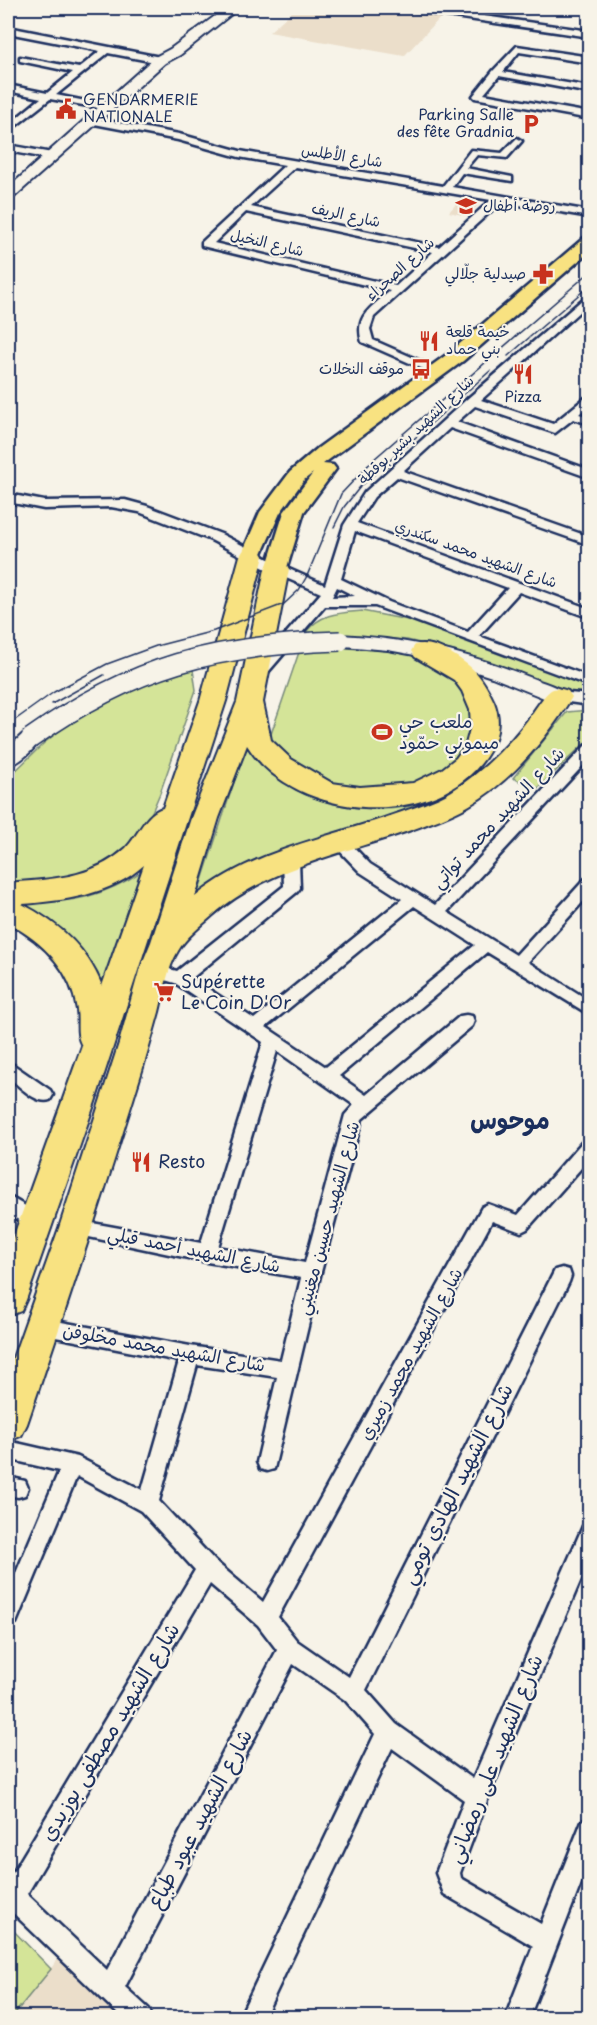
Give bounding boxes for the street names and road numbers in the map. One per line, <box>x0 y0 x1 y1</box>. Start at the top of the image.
street label: شارع الأطلس <box>300 137 384 172</box>
street label: شارع الريف <box>310 195 383 232</box>
street label: شارع النخيل <box>228 222 306 261</box>
street label: شارع الصحراء <box>359 231 439 305</box>
street label: شارع الشهيد بشير بوقطة <box>352 369 478 489</box>
street label: شارع الشهيد محمد سكندري <box>392 513 561 594</box>
street label: شارع الشهيد محمد تواتي <box>424 740 573 897</box>
street label: شارع الشهيد حسين مغنيني <box>288 1118 369 1319</box>
street label: شارع الشهيد أحمد قبلي <box>105 1219 283 1282</box>
street label: شارع الشهيد محمد زميري <box>351 1262 469 1445</box>
street label: شارع الشهيد محمد مخلوفن <box>61 1315 268 1378</box>
street label: شارع الشهيد الهادي تومي <box>391 1377 524 1592</box>
street label: شارع الشهيد مصطفى بوزيدي <box>30 1616 187 1847</box>
street label: شارع الشهيد على رمضاني <box>437 1649 554 1870</box>
street label: شارع الشهيد عبود طباع <box>137 1722 260 1914</box>

